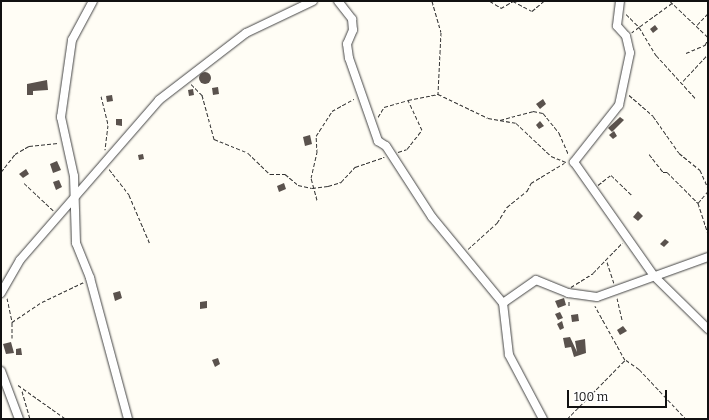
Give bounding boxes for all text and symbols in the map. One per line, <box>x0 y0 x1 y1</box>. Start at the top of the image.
scale bar <box>569 382 669 408</box>
text: 100 m <box>574 390 608 404</box>

